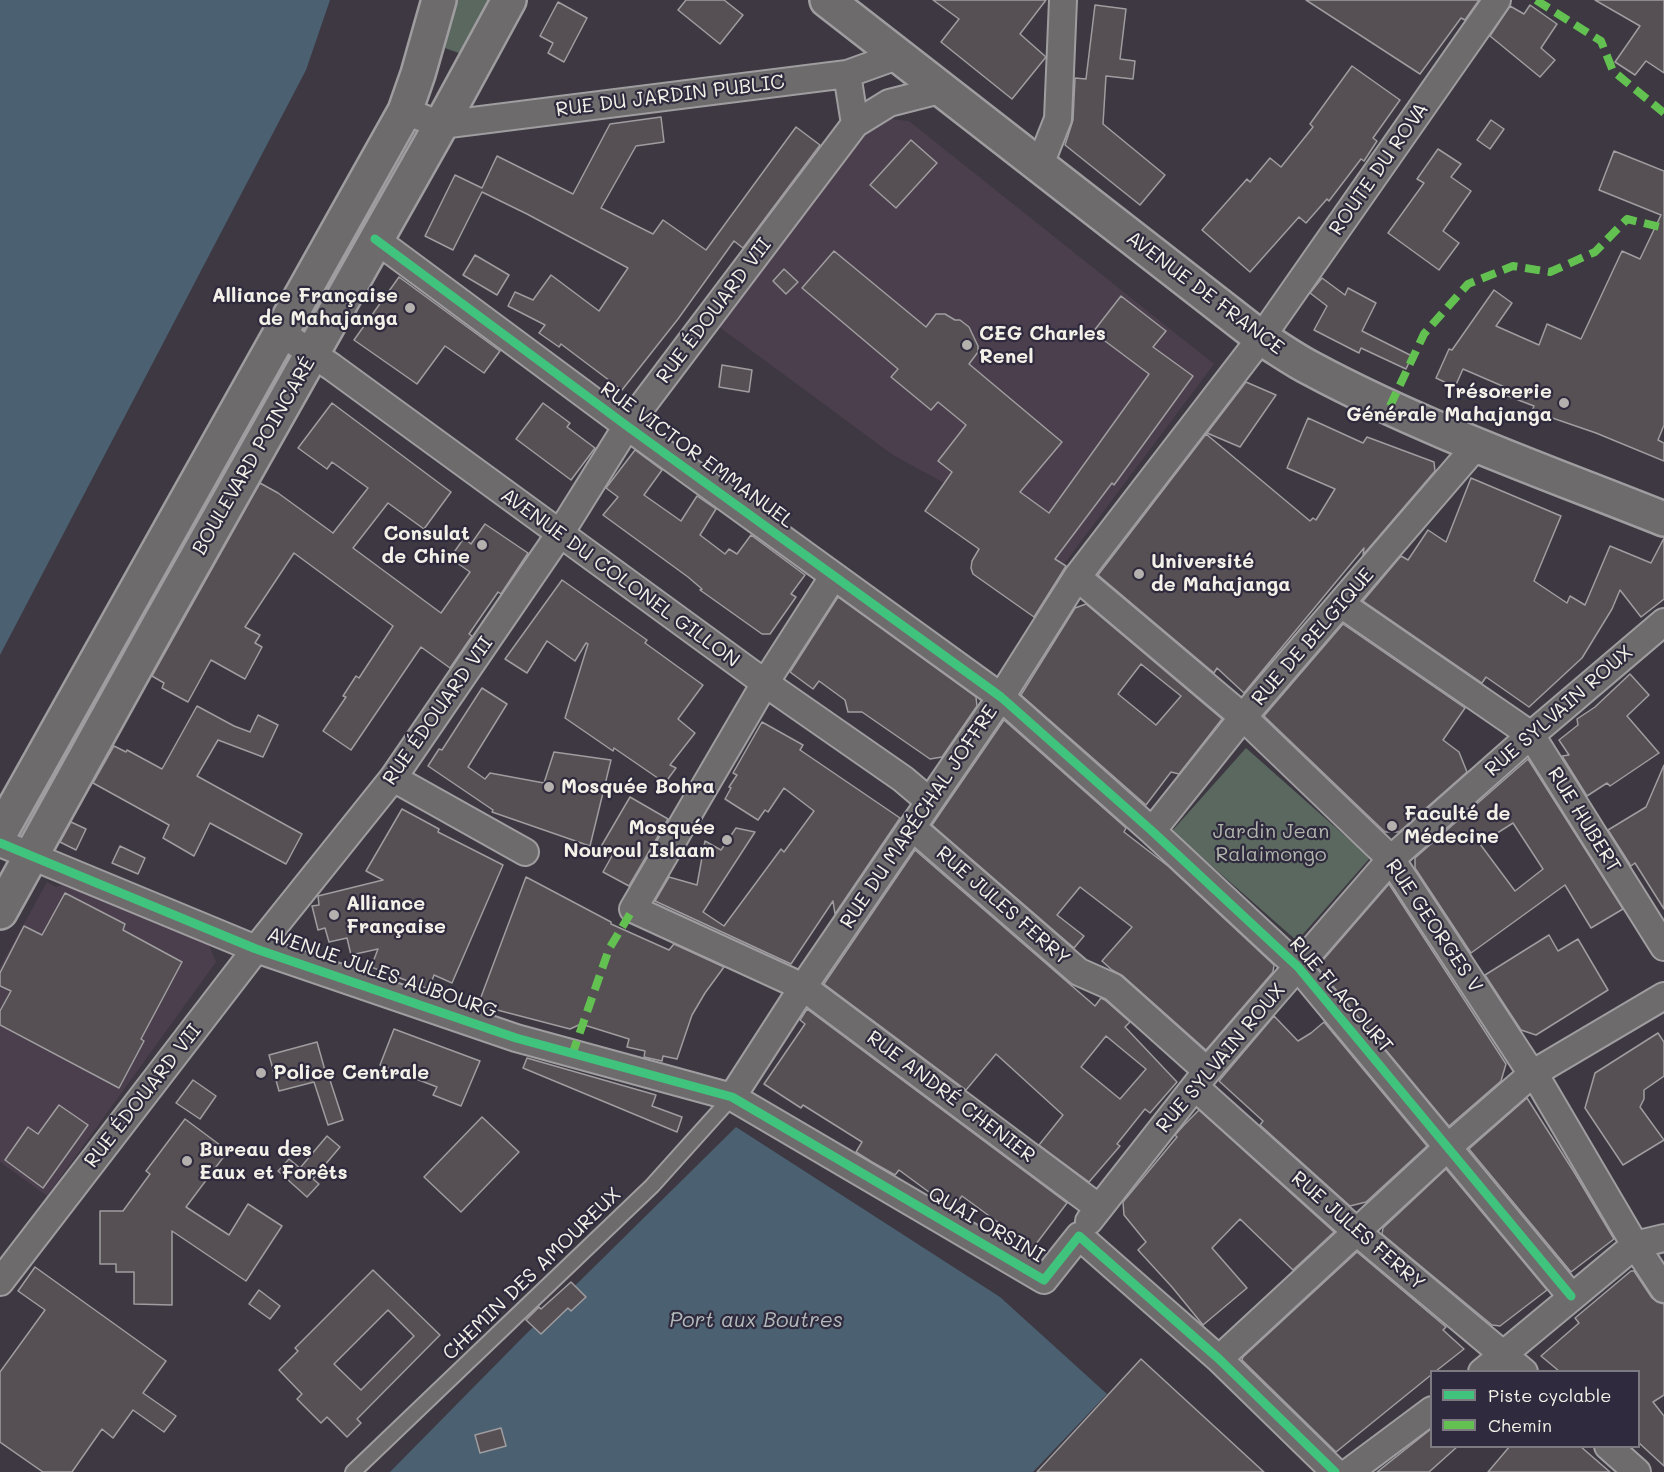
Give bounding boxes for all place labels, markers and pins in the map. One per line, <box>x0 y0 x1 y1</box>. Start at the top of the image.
place label: Alliance Française de Mahajanga <box>212 284 398 331</box>
marker: Alliance Française de Mahajanga <box>403 301 417 315</box>
place label: CEG Charles Renel <box>979 322 1106 369</box>
marker: CEG Charles Renel <box>960 338 974 352</box>
place label: Trésorerie Générale Mahajanga <box>1346 380 1552 427</box>
marker: Trésorerie Générale Mahajanga <box>1557 396 1571 410</box>
place label: Consulat de Chine <box>382 522 470 569</box>
marker: Consulat de Chine <box>475 538 489 552</box>
place label: Université de Mahajanga <box>1151 550 1291 597</box>
marker: Université de Mahajanga <box>1132 567 1146 581</box>
place label: Mosquée Bohra <box>561 775 715 799</box>
marker: Mosquée Bohra <box>542 780 556 794</box>
place label: Faculté de Médecine <box>1404 802 1510 849</box>
place label: Mosquée Nouroul Islaam <box>563 816 715 863</box>
marker: Faculté de Médecine <box>1385 819 1399 833</box>
marker: Mosquée Nouroul Islaam <box>720 833 734 847</box>
place label: Alliance Française <box>346 892 446 939</box>
marker: Alliance Française <box>327 908 341 922</box>
place label: Police Centrale <box>273 1061 429 1085</box>
marker: Police Centrale <box>254 1066 268 1080</box>
place label: Bureau des Eaux et Forêts <box>199 1138 348 1185</box>
marker: Bureau des Eaux et Forêts <box>180 1154 194 1168</box>

